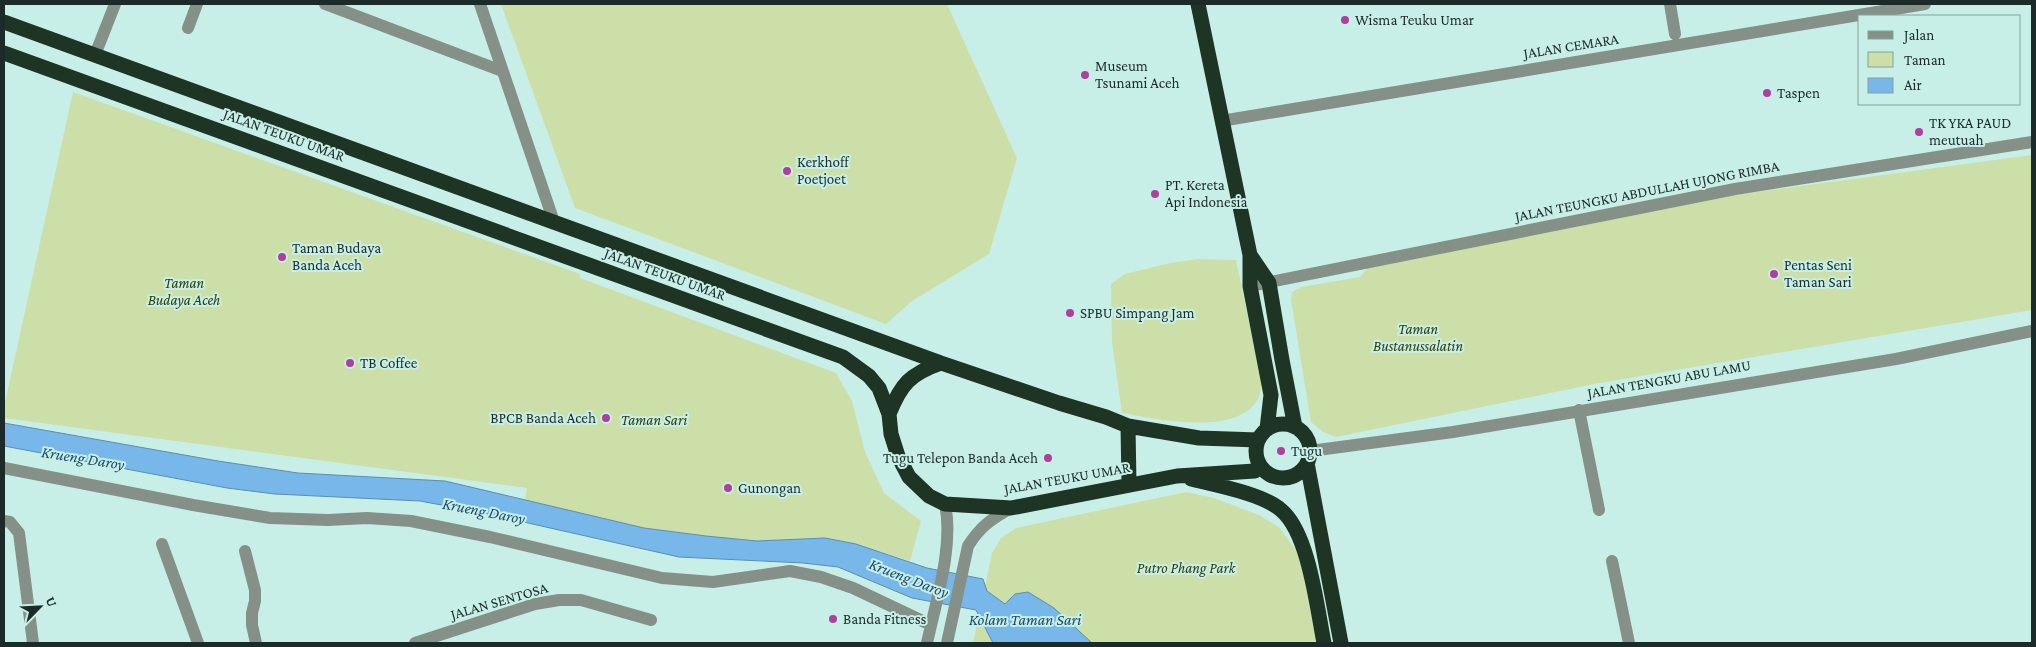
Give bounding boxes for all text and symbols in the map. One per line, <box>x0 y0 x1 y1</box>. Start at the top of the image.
place label: Wisma Teuku Umar <box>1355 12 1475 28</box>
marker: Wisma Teuku Umar <box>1339 14 1351 26</box>
legend <box>1858 15 2021 105</box>
text: Jalan <box>1902 27 1934 44</box>
street label: JALAN CEMARA <box>1520 31 1620 63</box>
text: Taman <box>1904 52 1946 68</box>
place label: Museum Tsunami Aceh <box>1095 58 1180 91</box>
marker: Museum Tsunami Aceh <box>1079 69 1091 81</box>
text: Air <box>1904 77 1922 93</box>
place label: Taspen <box>1777 85 1820 102</box>
marker: Taspen <box>1761 87 1773 99</box>
street label: JALAN TEUKU UMAR <box>219 105 347 166</box>
place label: TK YKA PAUD meutuah <box>1929 115 2011 148</box>
marker: TK YKA PAUD meutuah <box>1913 126 1925 138</box>
place label: Kerkhoff Poetjoet <box>797 154 850 188</box>
street label: JALAN TEUNGKU ABDULLAH UJONG RIMBA <box>1512 157 1781 226</box>
marker: Kerkhoff Poetjoet <box>781 165 793 177</box>
place label: PT. Kereta Api Indonesia <box>1165 177 1248 211</box>
marker: PT. Kereta Api Indonesia <box>1149 188 1161 200</box>
place label: Taman Budaya Banda Aceh <box>292 240 381 273</box>
street label: JALAN TEUKU UMAR <box>600 244 728 305</box>
marker: Taman Budaya Banda Aceh <box>276 251 288 263</box>
place label: Pentas Seni Taman Sari <box>1784 257 1852 290</box>
marker: Pentas Seni Taman Sari <box>1768 268 1780 280</box>
park label: Taman Budaya Aceh <box>148 275 220 309</box>
place label: SPBU Simpang Jam <box>1080 305 1195 322</box>
marker: SPBU Simpang Jam <box>1064 307 1076 319</box>
park label: Taman Bustanussalatin <box>1373 321 1463 354</box>
place label: TB Coffee <box>360 355 418 371</box>
marker: TB Coffee <box>344 357 356 369</box>
street label: JALAN TENGKU ABU LAMU <box>1584 357 1752 403</box>
place label: BPCB Banda Aceh <box>490 410 596 426</box>
marker: BPCB Banda Aceh <box>600 412 612 424</box>
park label: Taman Sari <box>621 412 688 428</box>
water label: Krueng Daroy <box>40 443 126 474</box>
place label: Tugu <box>1291 443 1322 460</box>
marker: Tugu <box>1275 445 1287 457</box>
place label: Tugu Telepon Banda Aceh <box>883 450 1038 467</box>
marker: Tugu Telepon Banda Aceh <box>1042 452 1054 464</box>
street label: JALAN TEUKU UMAR <box>1001 459 1132 498</box>
place label: Gunongan <box>738 480 801 497</box>
marker: Gunongan <box>722 482 734 494</box>
water label: Krueng Daroy <box>441 495 527 528</box>
water label: Krueng Daroy <box>866 555 951 602</box>
park label: Putro Phang Park <box>1137 560 1237 577</box>
street label: JALAN SENTOSA <box>447 579 550 624</box>
north arrow <box>15 582 65 632</box>
text: U <box>43 594 61 610</box>
place label: Banda Fitness <box>843 611 927 627</box>
water label: Kolam Taman Sari <box>969 611 1082 628</box>
marker: Banda Fitness <box>827 613 839 625</box>

